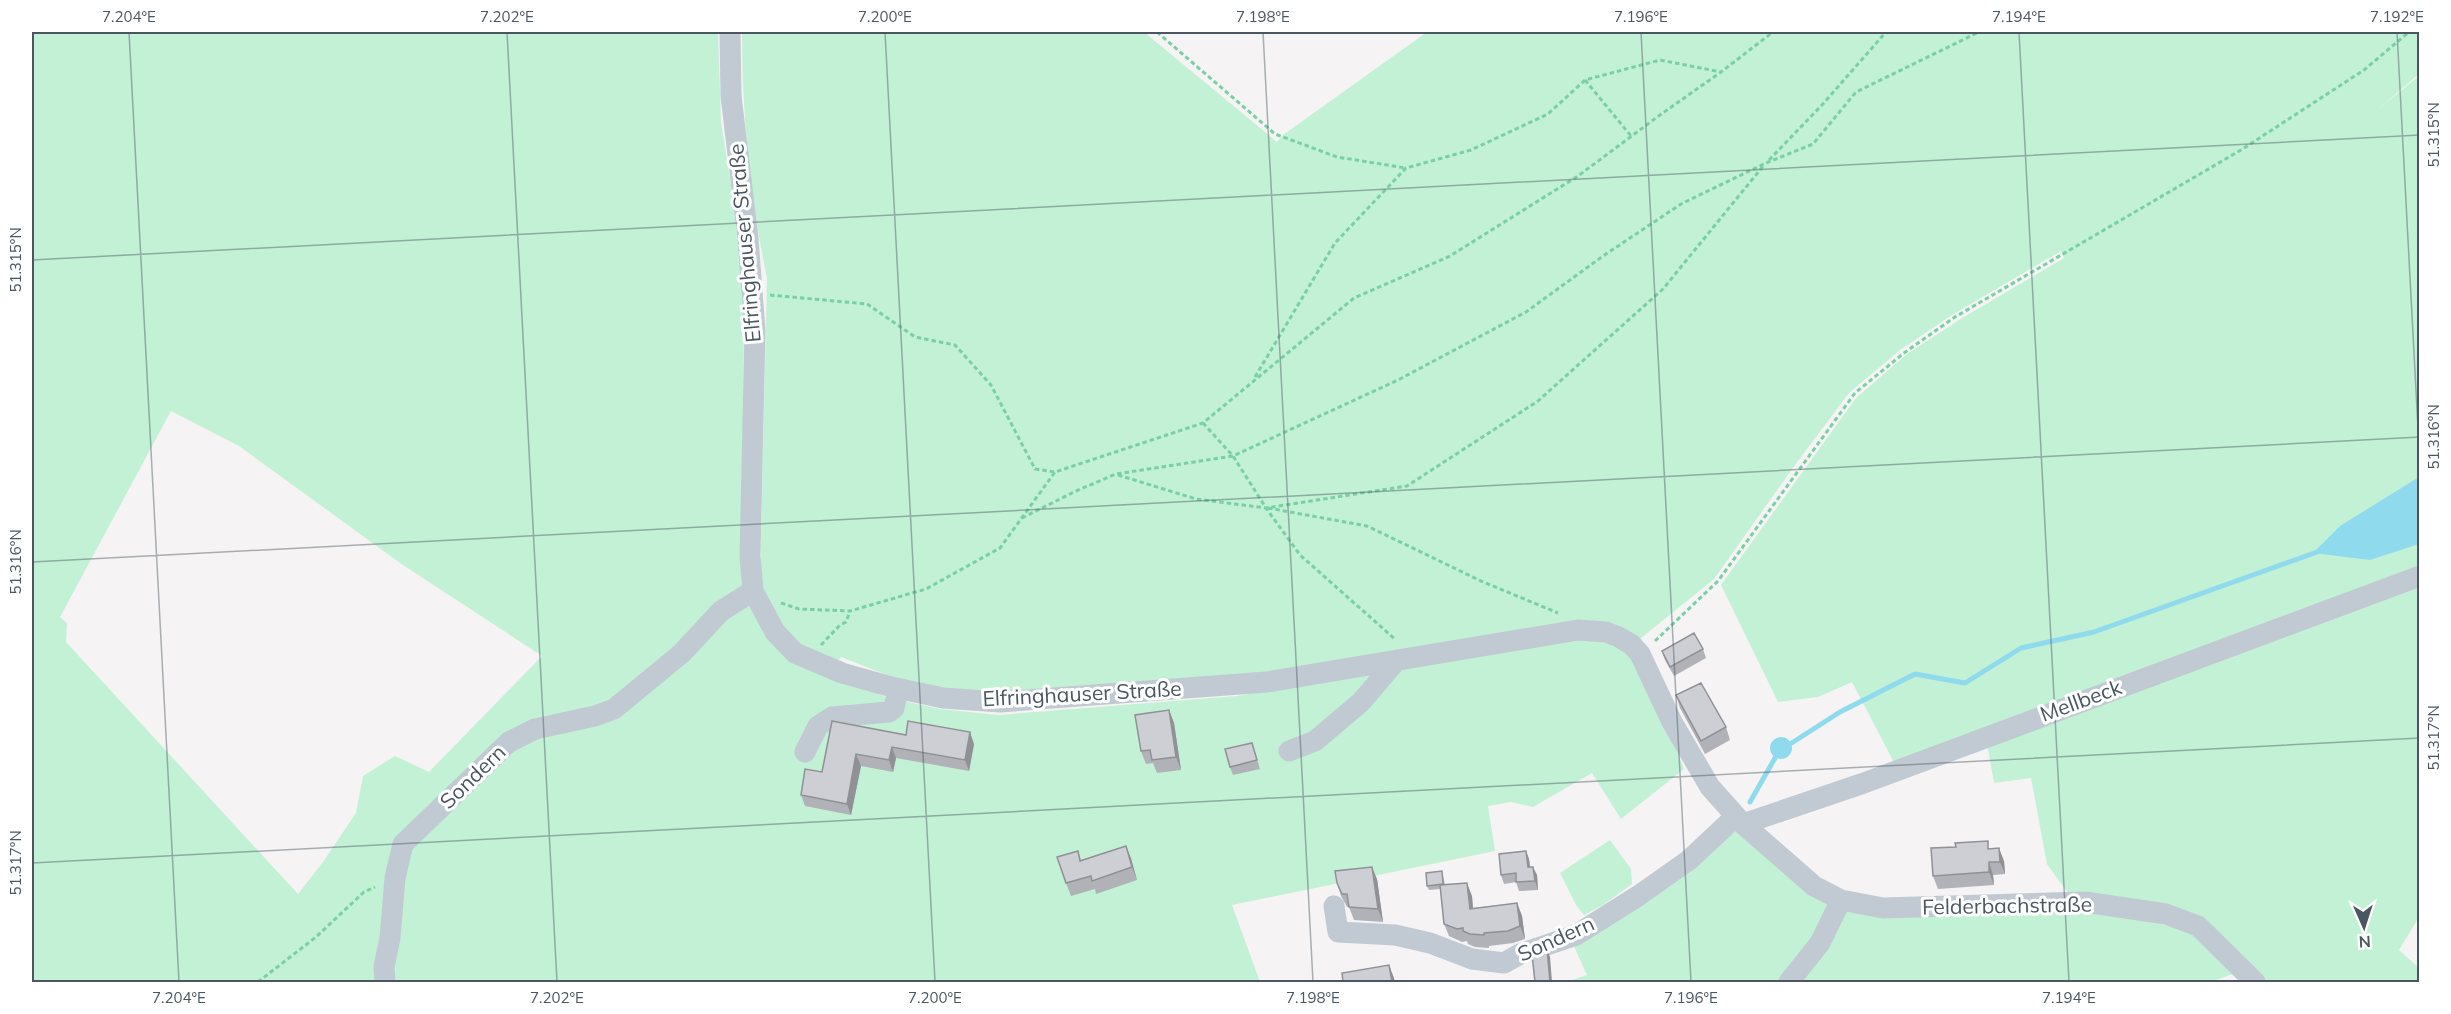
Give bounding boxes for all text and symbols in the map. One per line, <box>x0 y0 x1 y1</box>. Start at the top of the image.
text: 7.204°E <box>102 7 156 26</box>
text: 7.202°E <box>480 7 534 26</box>
text: 7.200°E <box>858 7 912 26</box>
text: 7.198°E <box>1236 7 1290 26</box>
text: 7.196°E <box>1614 7 1668 26</box>
text: 7.194°E <box>1992 7 2046 26</box>
text: 7.192°E <box>2370 7 2424 26</box>
text: 51.315°N <box>2424 102 2443 168</box>
street label: Elfringhauser Straße <box>722 143 766 343</box>
text: 51.315°N <box>6 227 25 293</box>
text: 51.316°N <box>2424 404 2443 470</box>
text: 51.316°N <box>6 529 25 595</box>
street label: Mellbeck <box>2036 673 2125 727</box>
street label: Elfringhauser Straße <box>982 675 1182 711</box>
text: 51.317°N <box>2424 705 2443 771</box>
street label: Sondern <box>434 739 511 814</box>
text: 51.317°N <box>6 830 25 896</box>
street label: Felderbachstraße <box>1922 891 2092 919</box>
north arrow <box>2334 897 2394 957</box>
street label: Sondern <box>1513 910 1598 967</box>
text: N <box>2358 932 2371 952</box>
text: 7.204°E <box>152 988 206 1007</box>
text: 7.202°E <box>530 988 584 1007</box>
text: 7.200°E <box>908 988 962 1007</box>
text: 7.198°E <box>1286 988 1340 1007</box>
text: 7.196°E <box>1664 988 1718 1007</box>
text: 7.194°E <box>2042 988 2096 1007</box>

